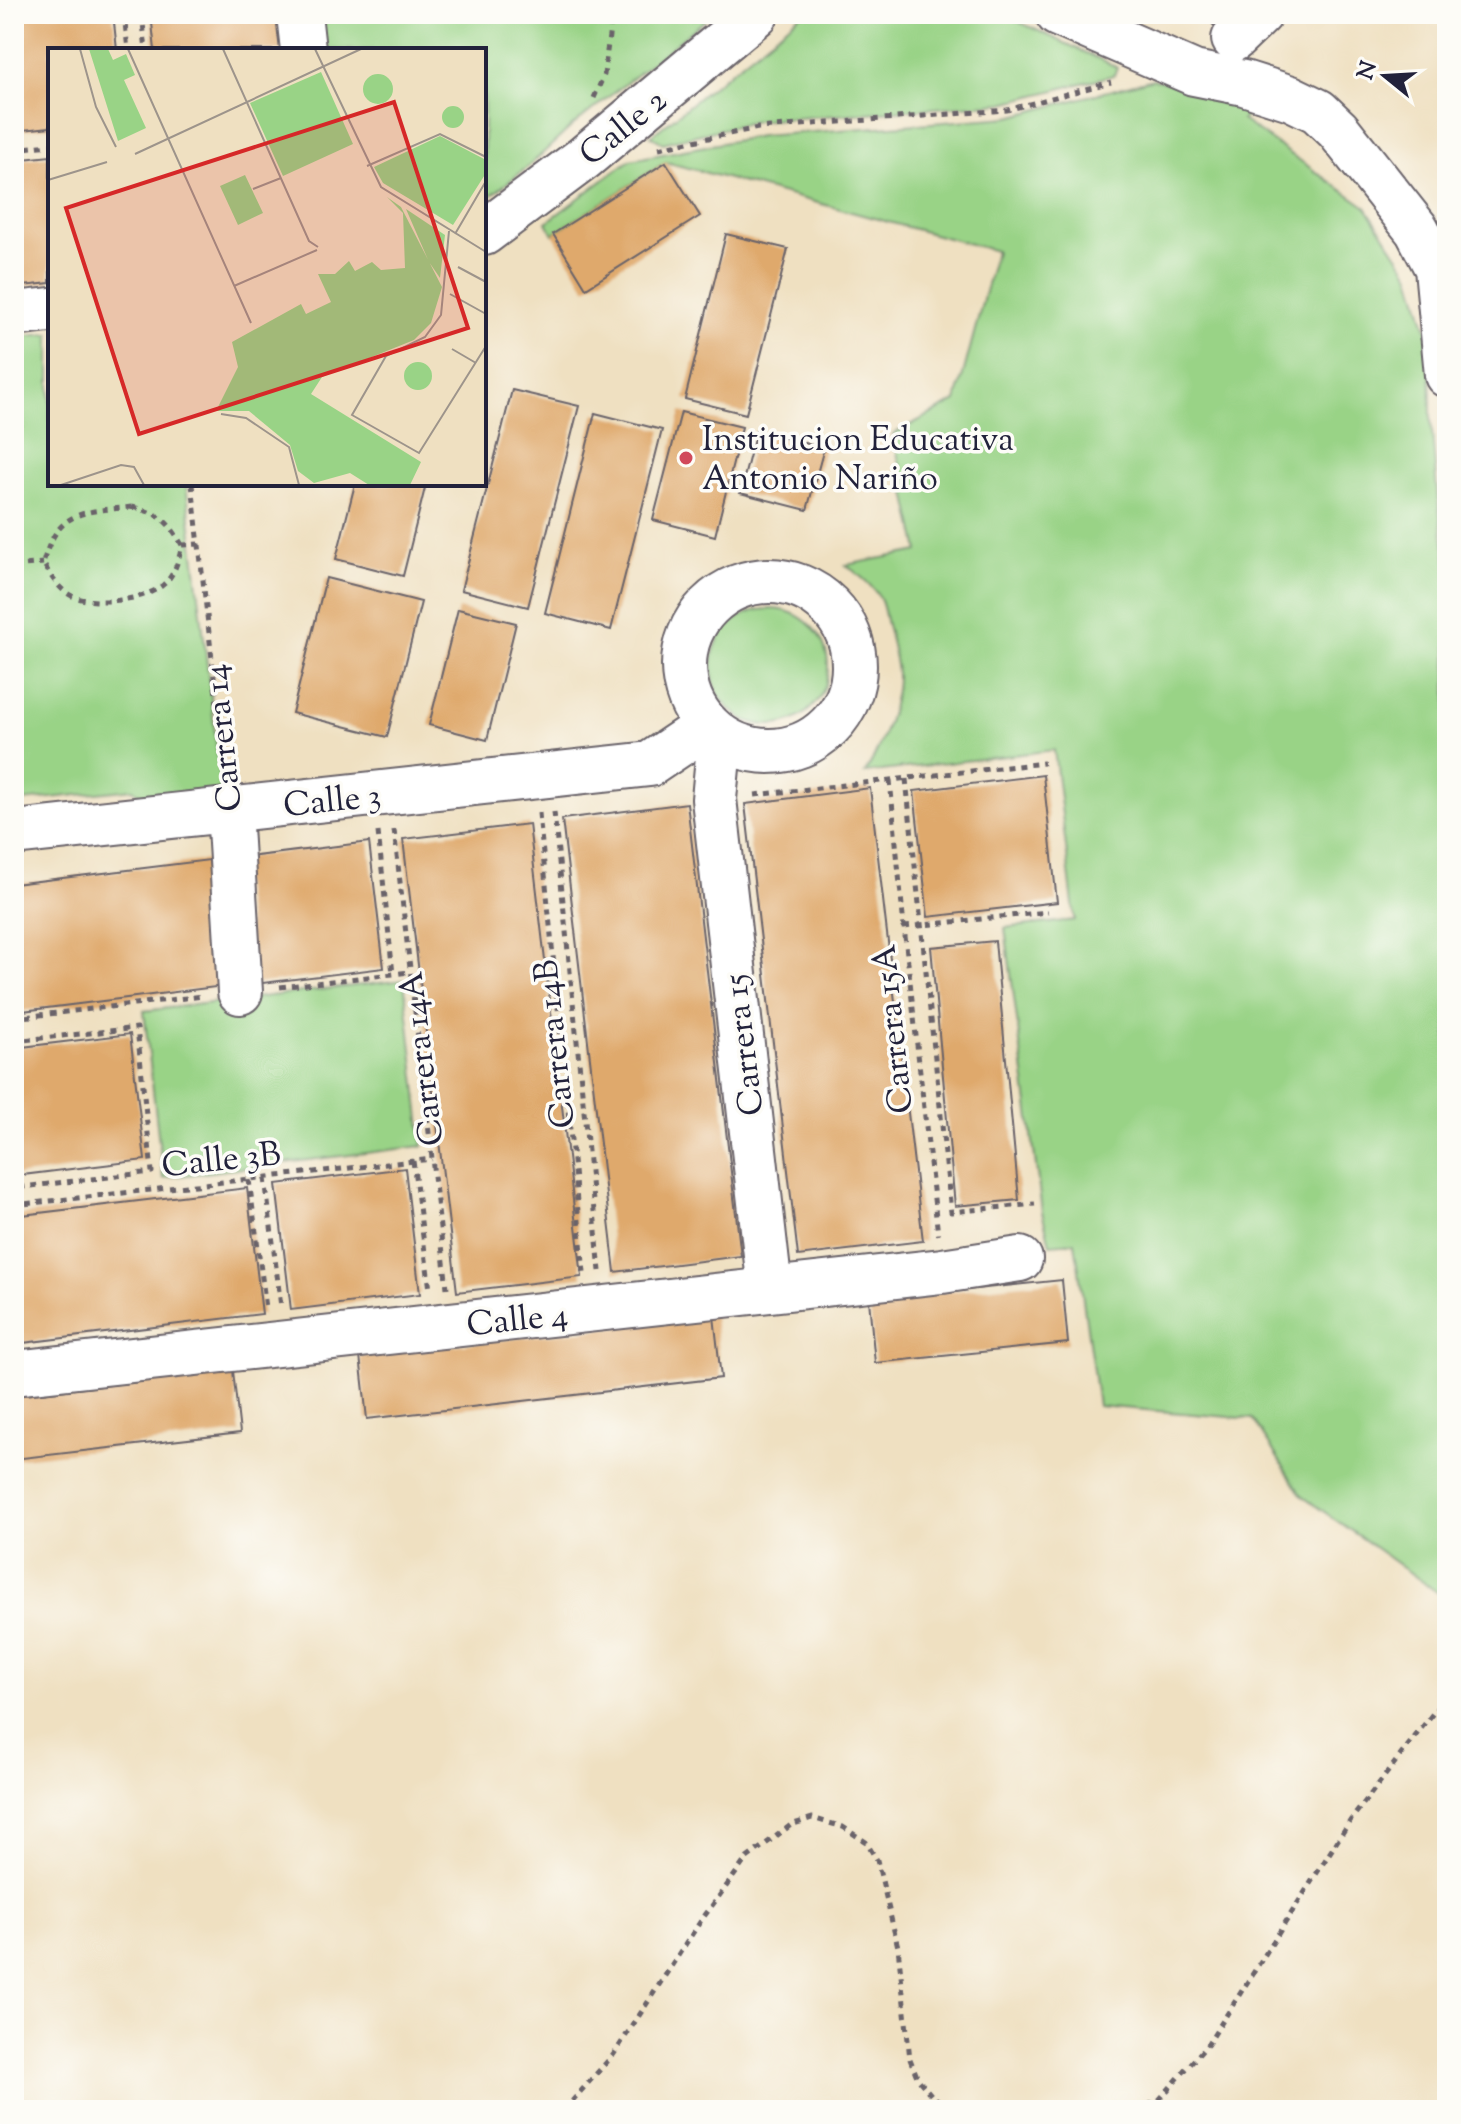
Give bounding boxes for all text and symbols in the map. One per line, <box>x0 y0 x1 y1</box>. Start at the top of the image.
north arrow <box>1345 36 1425 116</box>
inset map <box>48 48 486 486</box>
text: N <box>1351 57 1387 84</box>
street label: Calle 2 <box>570 78 679 179</box>
place label: Institucion Educativa Antonio Nariño <box>702 417 1014 505</box>
marker: Institucion Educativa Antonio Nariño <box>677 449 695 467</box>
street label: Carrera 14 <box>192 662 257 814</box>
street label: Calle 3 <box>281 773 384 832</box>
street label: Carrera 15A <box>861 942 928 1116</box>
street label: Carrera 14B <box>523 957 590 1130</box>
street label: Carrera 14A <box>388 969 458 1149</box>
street label: Carrera 15 <box>712 971 778 1118</box>
street label: Calle 3B <box>159 1131 283 1192</box>
street label: Calle 4 <box>464 1292 570 1351</box>

